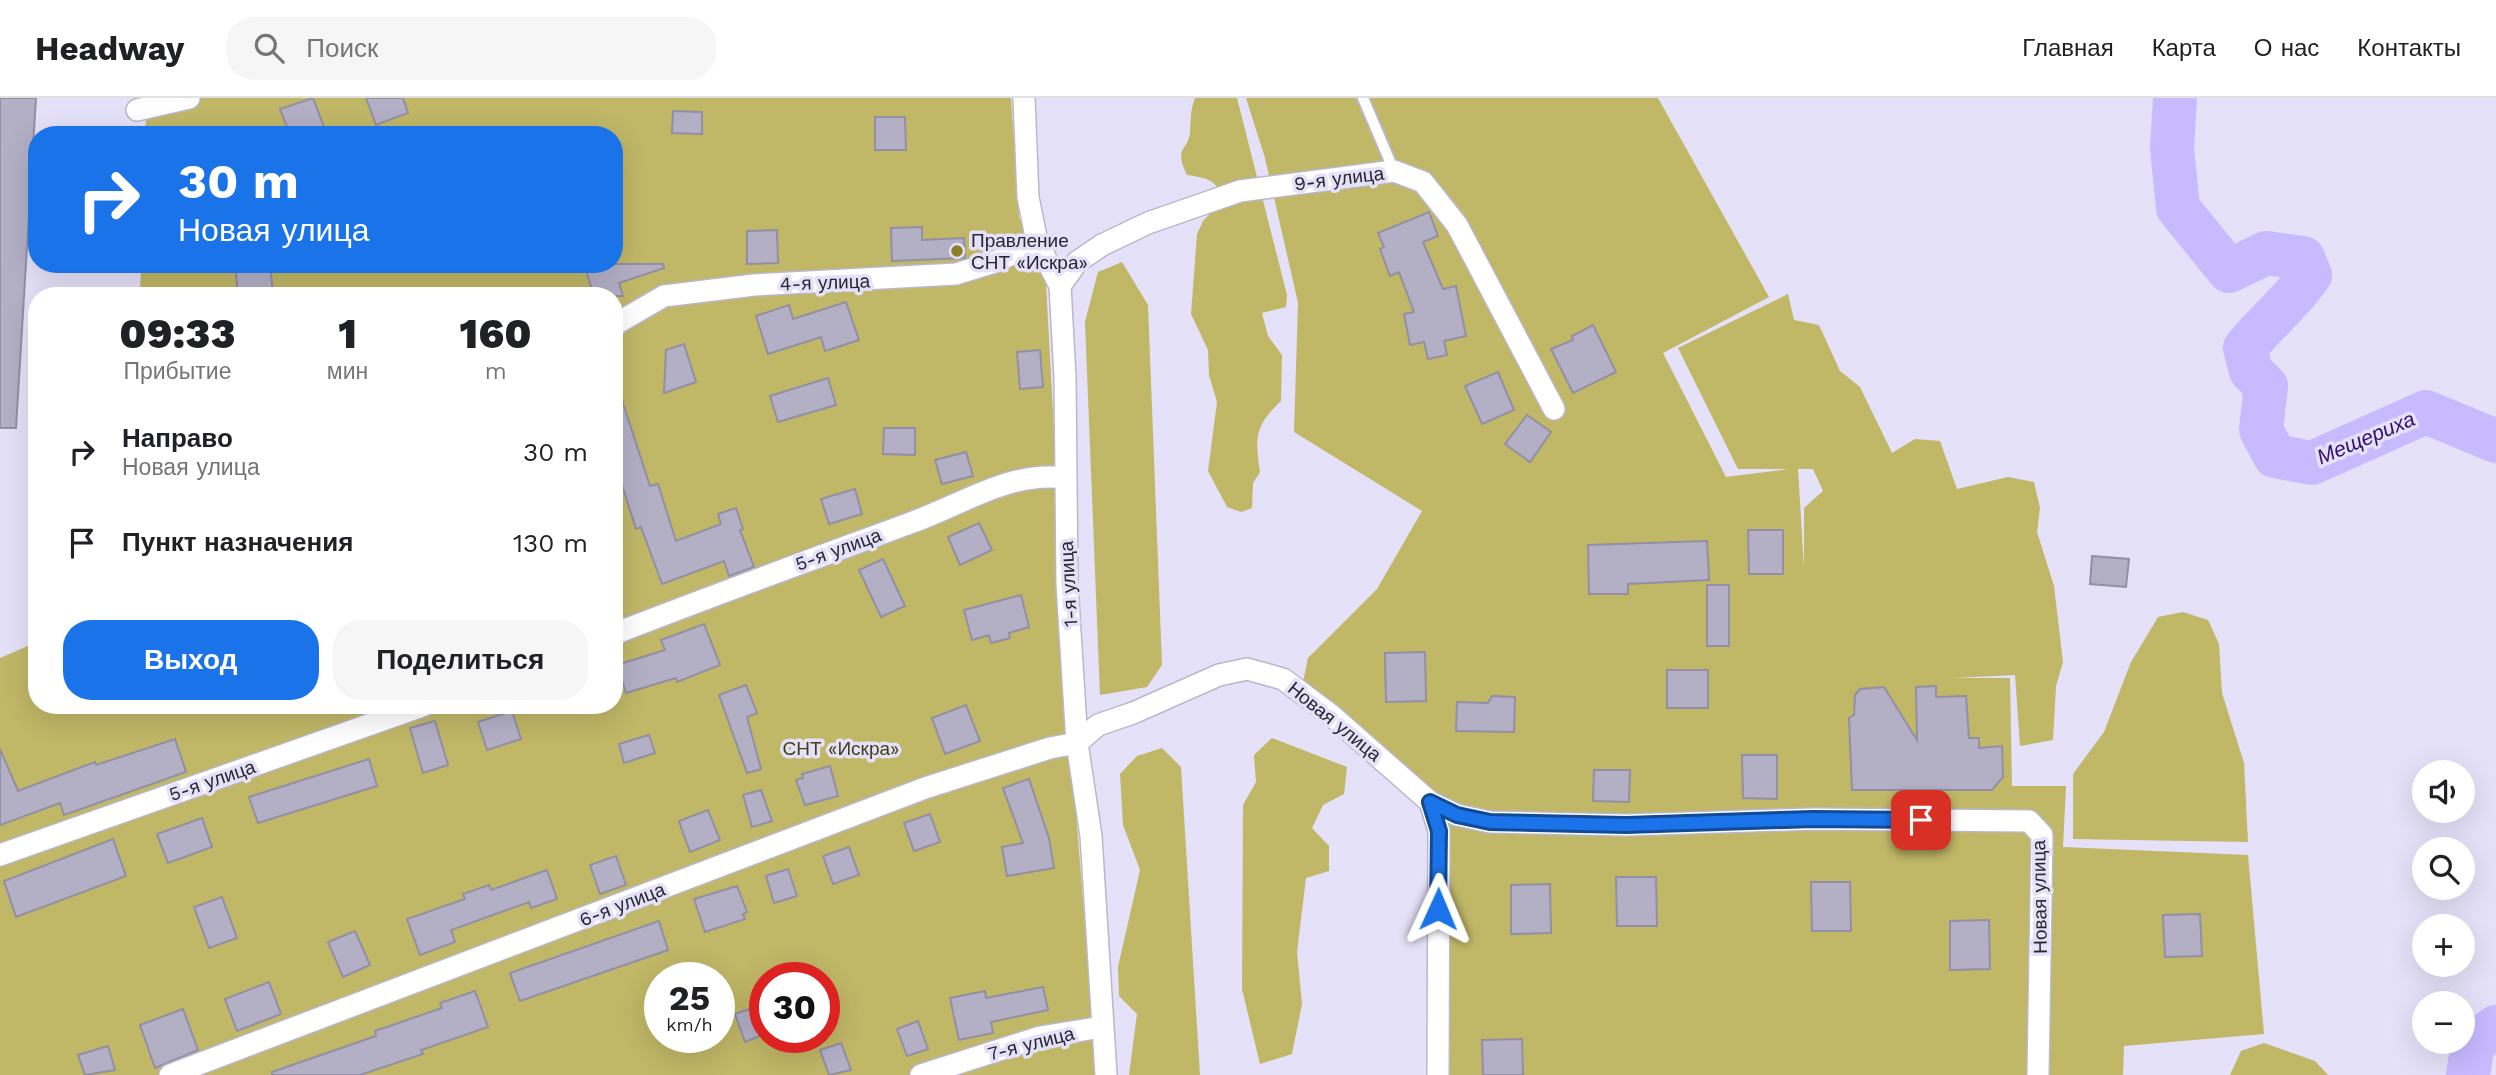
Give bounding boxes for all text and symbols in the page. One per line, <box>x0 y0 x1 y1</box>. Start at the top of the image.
search box <box>226 17 716 80</box>
text: Headway <box>35 29 184 68</box>
icon: search <box>250 29 288 67</box>
text: Поиск <box>306 33 378 63</box>
text: Главная <box>2022 34 2114 62</box>
text: Карта <box>2152 34 2216 62</box>
text: О нас <box>2254 34 2319 62</box>
text: Контакты <box>2357 34 2461 62</box>
text: 30 m <box>178 152 299 210</box>
icon: right <box>63 154 154 245</box>
street label: 9-я улица <box>1293 162 1386 195</box>
text: Новая улица <box>178 211 370 249</box>
place label: Правление СНТ «Искра» <box>971 229 1088 274</box>
marker: Правление СНТ «Искра» <box>949 243 965 259</box>
street label: 4-я улица <box>779 269 871 296</box>
text: 09:33 <box>119 309 235 358</box>
text: 1 <box>338 309 357 358</box>
text: 160 <box>460 309 532 358</box>
text: Прибытие <box>123 358 231 385</box>
text: мин <box>327 358 368 385</box>
text: m <box>485 358 507 385</box>
water label: Мещериха <box>2313 406 2419 469</box>
text: Направо <box>122 423 233 453</box>
icon: right <box>63 433 101 471</box>
text: 30 m <box>523 437 588 467</box>
text: Новая улица <box>122 454 260 481</box>
street label: 5-я улица <box>792 523 885 576</box>
icon: arrive <box>63 524 101 562</box>
text: Пункт назначения <box>122 527 353 557</box>
text: 130 m <box>513 528 588 558</box>
street label: 1-я улица <box>1055 540 1082 628</box>
button: Выход <box>63 620 319 700</box>
button: Поделиться <box>333 620 588 700</box>
street label: Новая улица <box>1283 677 1386 766</box>
park label: СНТ «Искра» <box>783 737 899 760</box>
street label: 5-я улица <box>166 755 259 806</box>
map controls <box>2412 760 2475 1054</box>
button: sound <box>2412 760 2475 823</box>
pin <box>1891 790 1951 850</box>
icon: arrive <box>1902 801 1940 839</box>
button: search <box>2412 837 2475 900</box>
street label: Новая улица <box>2027 840 2052 954</box>
position arrow <box>1401 872 1475 946</box>
street label: 6-я улица <box>576 877 669 931</box>
button: + <box>2412 914 2475 977</box>
speed limit sign: 30 <box>749 962 840 1053</box>
text: 25 <box>669 977 710 1019</box>
button: − <box>2412 991 2475 1054</box>
text: km/h <box>666 1014 713 1035</box>
street label: 7-я улица <box>985 1022 1077 1065</box>

